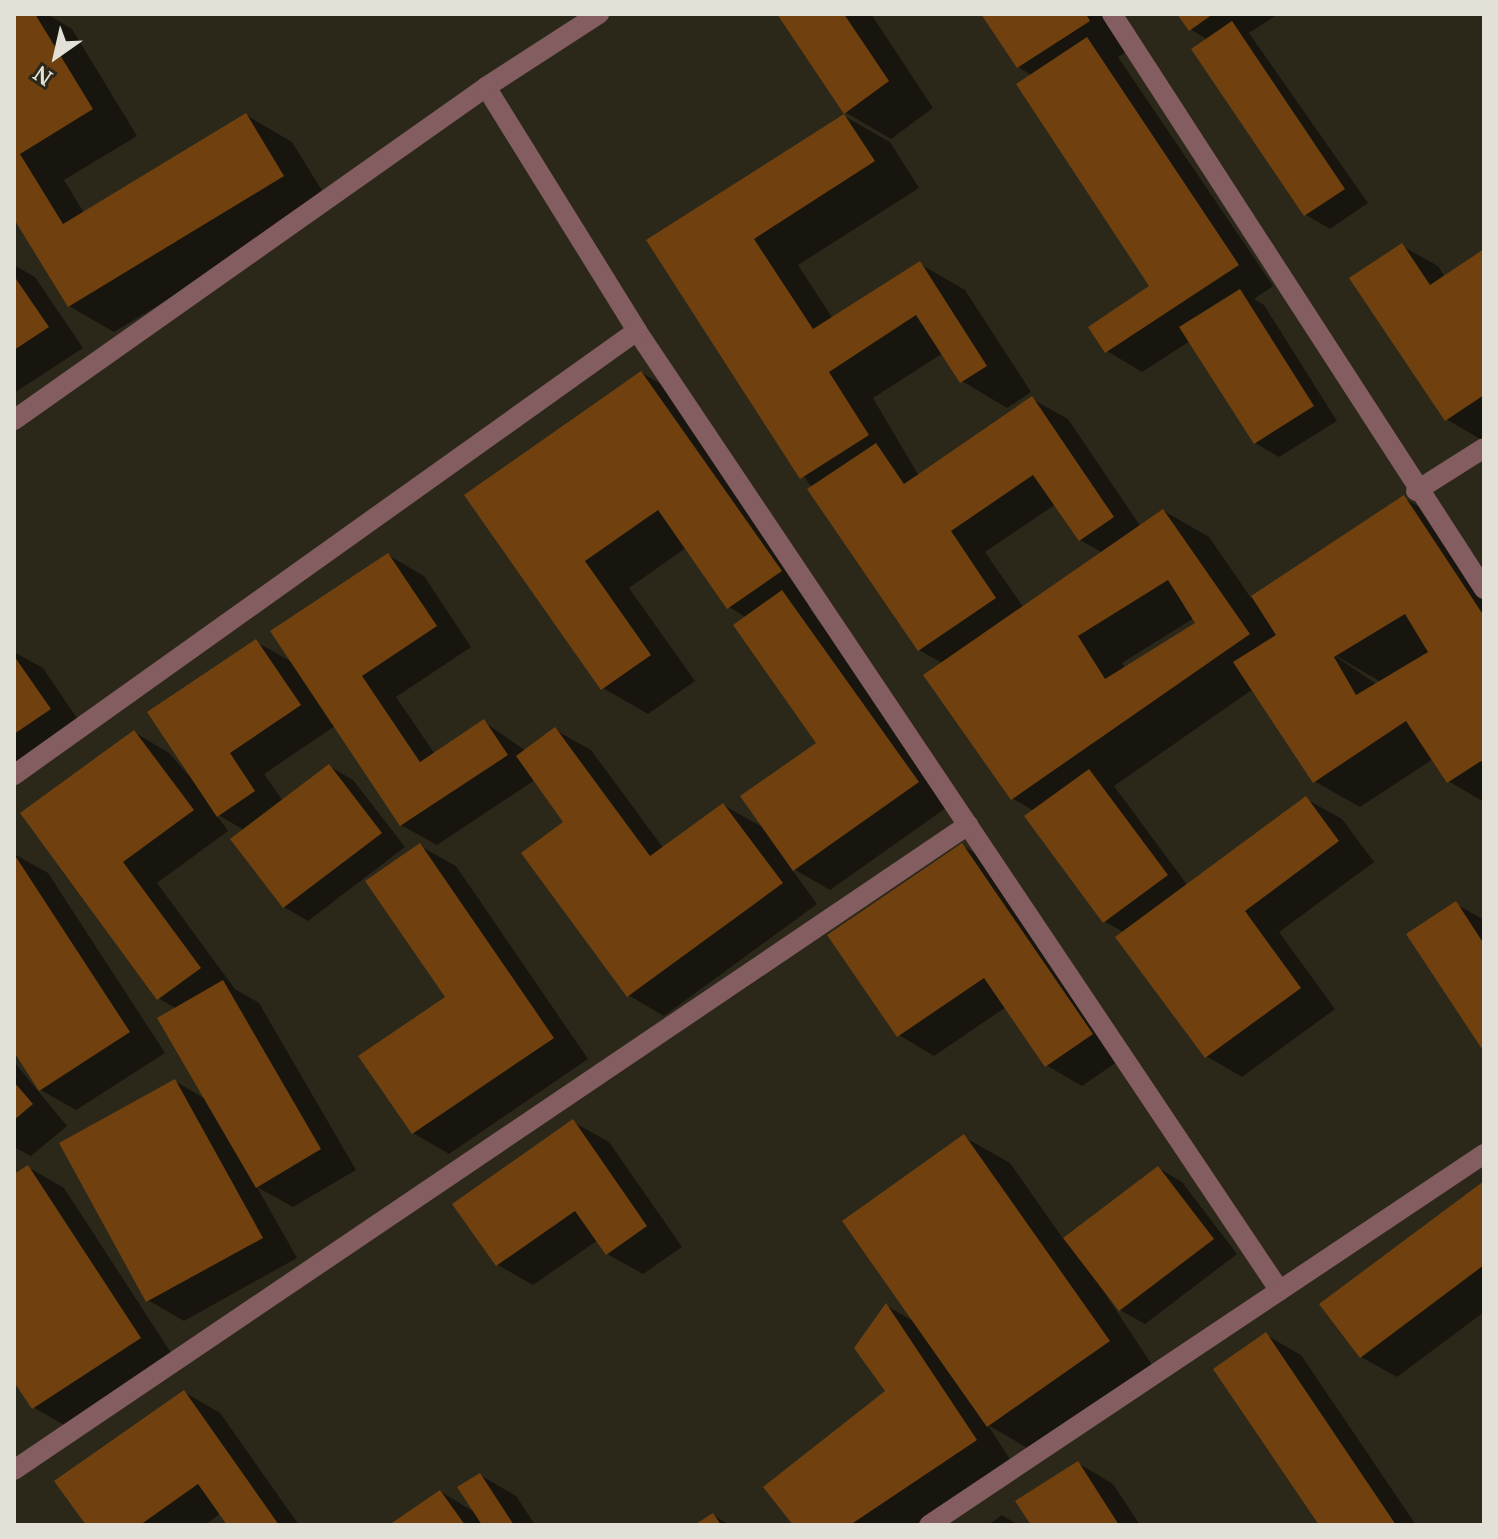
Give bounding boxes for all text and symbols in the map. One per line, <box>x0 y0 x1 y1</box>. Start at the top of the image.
north arrow <box>16 16 96 96</box>
text: N <box>27 60 57 93</box>

